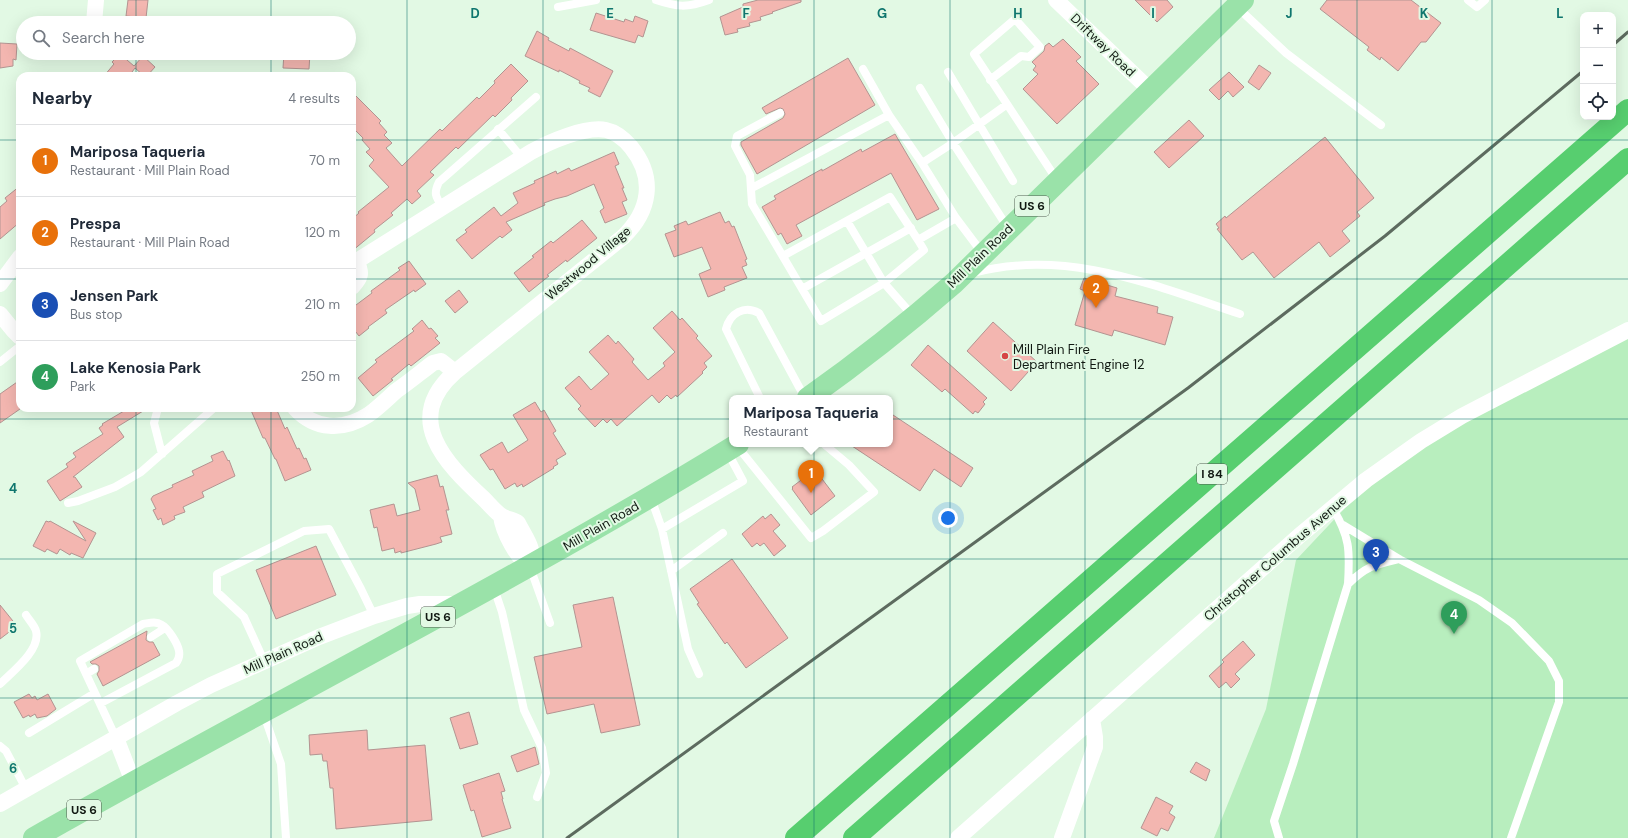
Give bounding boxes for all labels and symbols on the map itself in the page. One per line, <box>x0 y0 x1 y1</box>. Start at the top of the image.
text: D <box>470 5 480 22</box>
text: E <box>606 5 614 22</box>
text: F <box>742 5 750 22</box>
text: G <box>877 5 887 22</box>
text: H <box>1013 5 1023 22</box>
text: I <box>1151 5 1155 22</box>
text: J <box>1285 5 1293 22</box>
text: K <box>1420 5 1429 22</box>
text: L <box>1556 5 1564 22</box>
street label: Driftway Road <box>1067 10 1139 80</box>
road number: US 6 <box>1015 196 1049 216</box>
street label: Mill Plain Road <box>943 220 1017 292</box>
street label: Westwood Village <box>542 222 634 304</box>
pin: 2 <box>1083 275 1109 308</box>
place label: Mill Plain Fire Department Engine 12 <box>1013 341 1144 373</box>
marker: Mill Plain Fire Department Engine 12 <box>1000 351 1010 361</box>
pin: 1 <box>798 460 824 493</box>
road number: I 84 <box>1197 464 1227 484</box>
text: 4 <box>9 480 17 497</box>
street label: Christopher Columbus Avenue <box>1200 491 1350 625</box>
street label: Mill Plain Road <box>560 497 642 555</box>
your location <box>938 508 958 528</box>
pin: 3 <box>1363 539 1389 572</box>
pin: 4 <box>1441 601 1467 634</box>
road number: US 6 <box>421 607 455 627</box>
text: 5 <box>9 620 17 637</box>
street label: Mill Plain Road <box>241 628 325 678</box>
text: 6 <box>9 760 17 777</box>
road number: US 6 <box>67 800 101 820</box>

